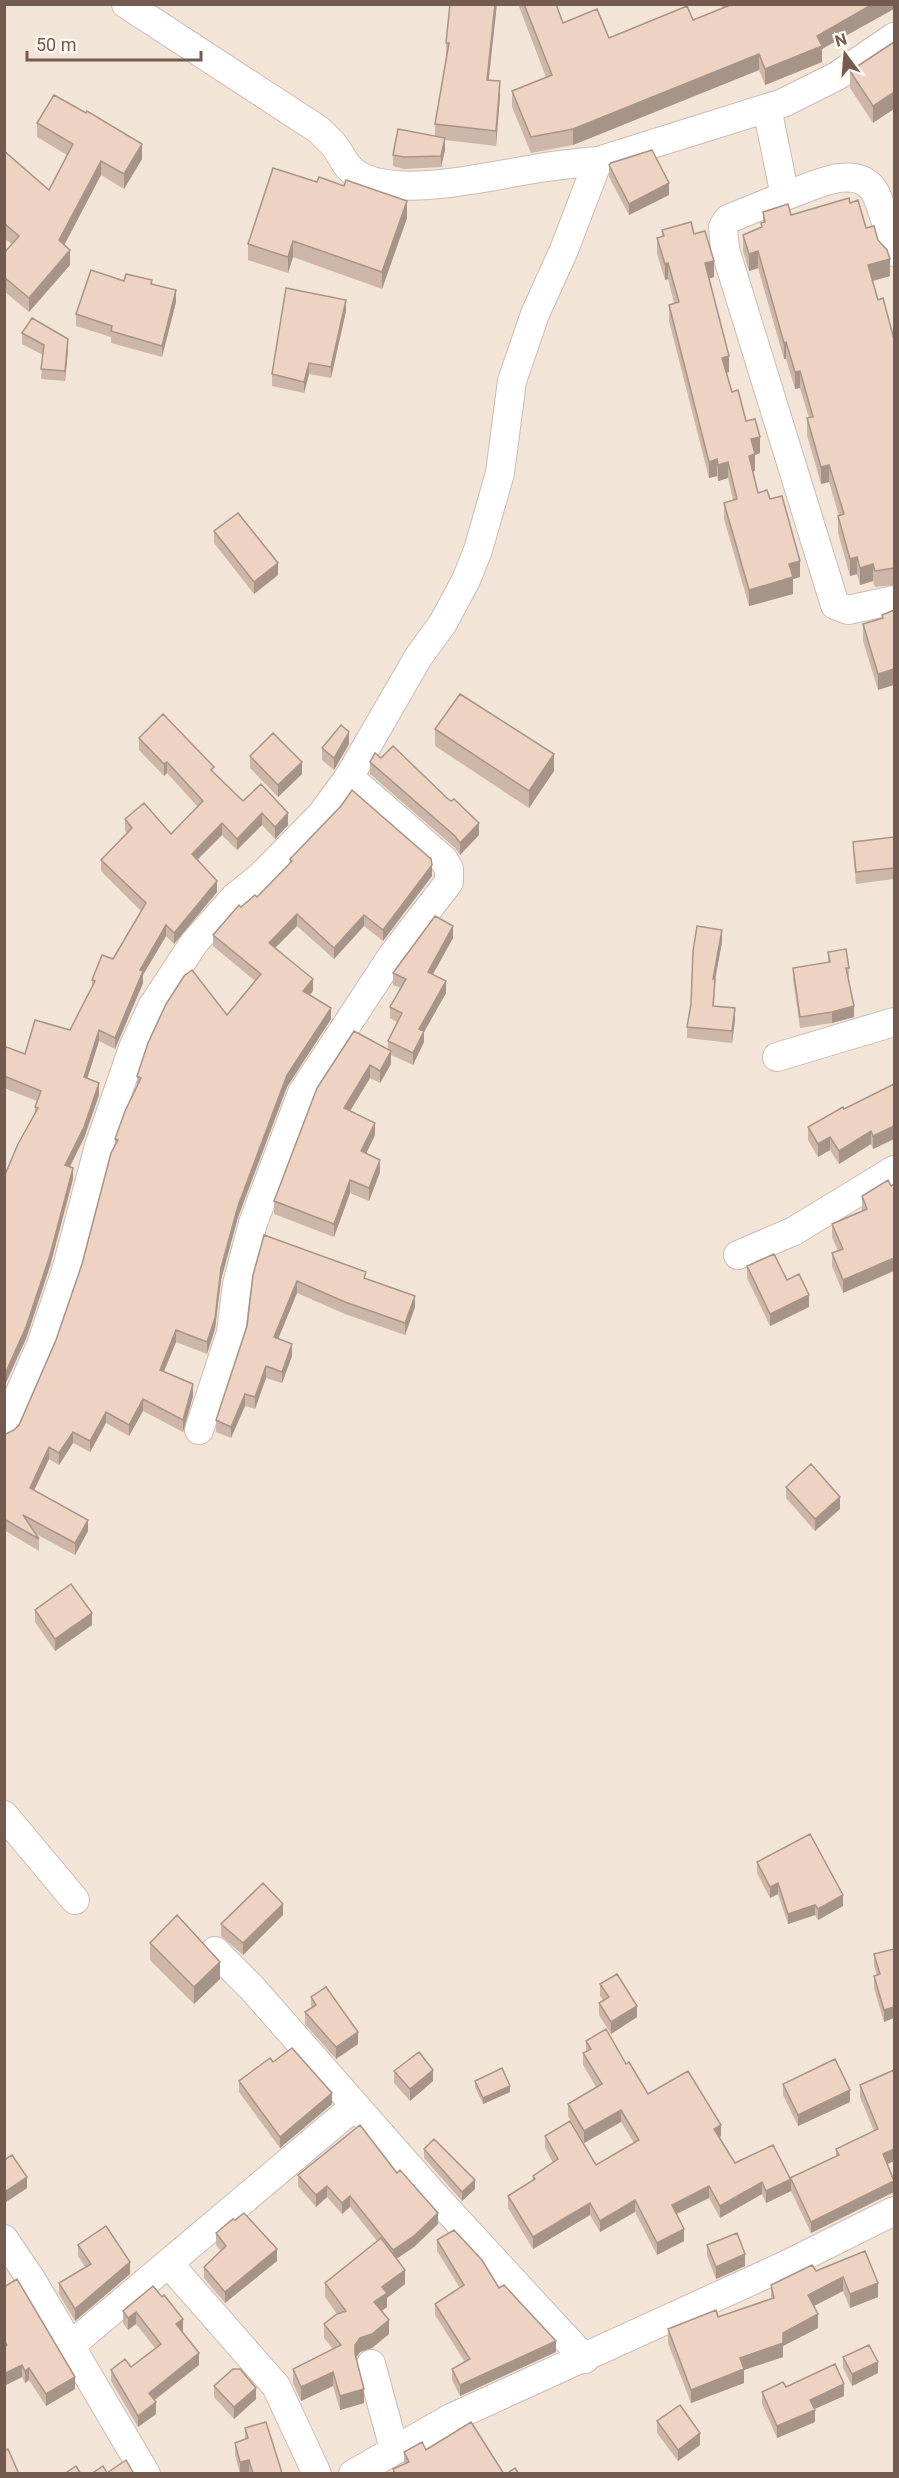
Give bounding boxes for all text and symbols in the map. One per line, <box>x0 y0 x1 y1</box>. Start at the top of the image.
scale bar <box>27 24 201 62</box>
north arrow <box>815 24 875 84</box>
text: N <box>833 29 849 51</box>
text: 50 m <box>36 34 76 55</box>

